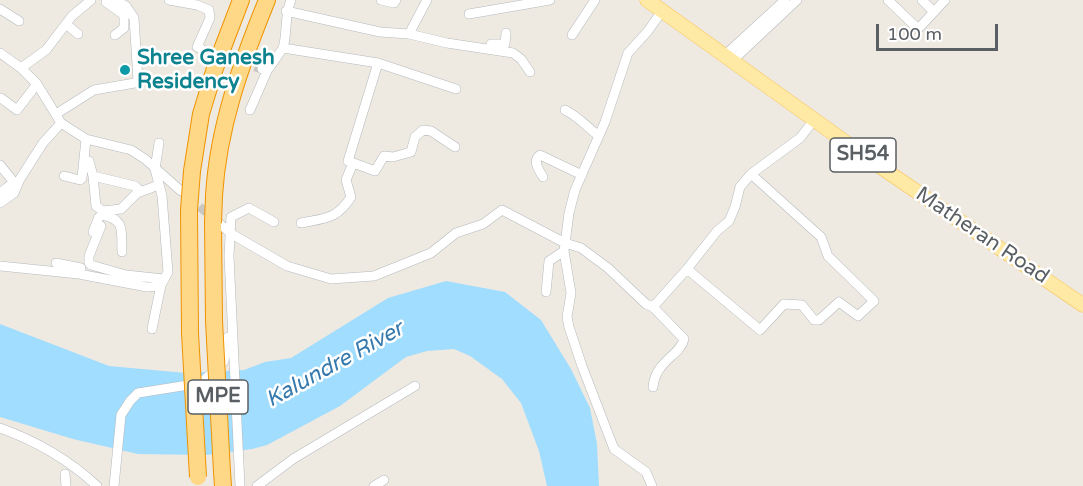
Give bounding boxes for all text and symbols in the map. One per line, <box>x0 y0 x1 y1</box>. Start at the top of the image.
scale bar <box>879 12 1000 50</box>
text: 100 m <box>887 23 942 45</box>
place label: Shree Ganesh Residency <box>137 45 275 95</box>
marker: Shree Ganesh Residency <box>118 63 132 77</box>
road number: SH54 <box>830 138 896 172</box>
street label: Matheran Road <box>911 182 1053 290</box>
water label: Kalundre River <box>262 316 408 414</box>
road number: MPE <box>188 380 248 414</box>

